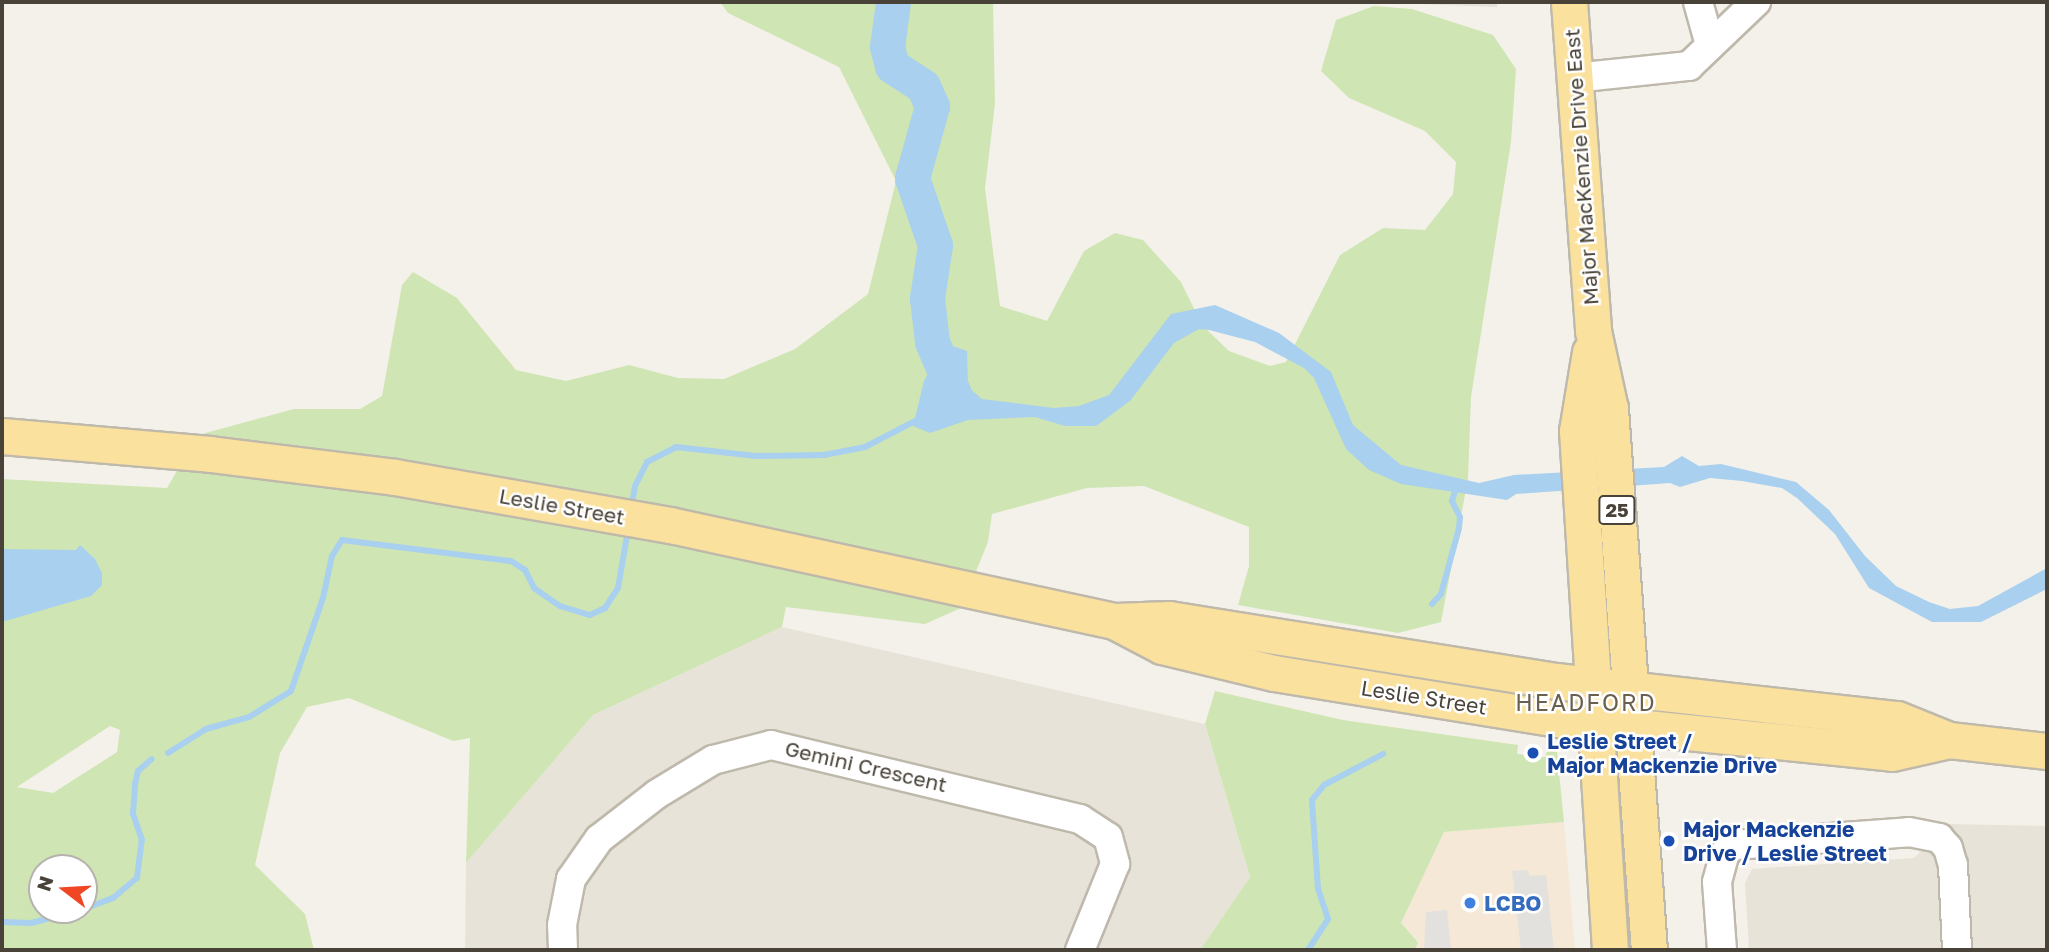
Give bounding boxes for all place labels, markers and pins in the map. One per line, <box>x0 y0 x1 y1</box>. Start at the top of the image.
place label: Leslie Street / Major Mackenzie Drive <box>1547 728 1777 778</box>
marker: Leslie Street / Major Mackenzie Drive <box>1525 745 1541 761</box>
place label: Major Mackenzie Drive / Leslie Street <box>1683 816 1887 866</box>
marker: Major Mackenzie Drive / Leslie Street <box>1661 833 1677 849</box>
place label: LCBO <box>1484 890 1542 916</box>
marker: LCBO <box>1462 895 1478 911</box>

